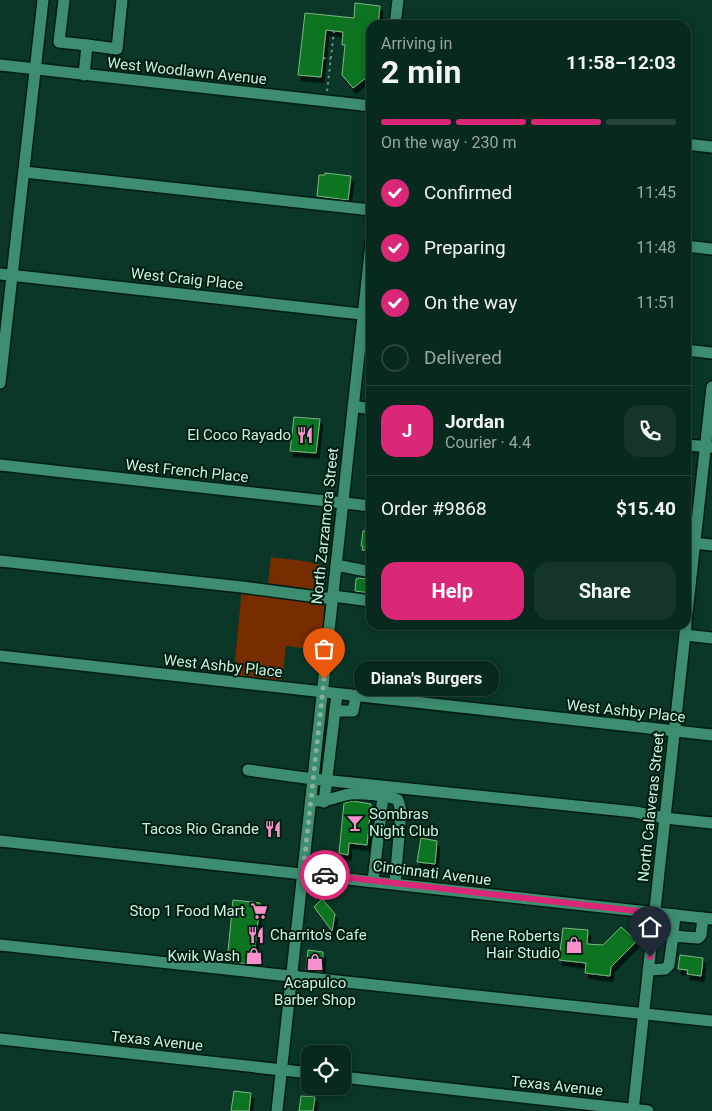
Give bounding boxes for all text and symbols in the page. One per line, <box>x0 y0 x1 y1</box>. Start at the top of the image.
text: Arriving in <box>381 34 452 53</box>
text: 11:58–12:03 <box>566 51 676 74</box>
text: 2 min <box>381 53 461 91</box>
street label: West Woodlawn Avenue <box>106 54 268 88</box>
text: On the way · 230 m <box>381 133 517 152</box>
icon: check <box>381 179 409 207</box>
text: Confirmed <box>424 181 512 204</box>
text: 11:45 <box>636 183 676 202</box>
icon: check <box>381 234 409 262</box>
text: Preparing <box>424 236 506 259</box>
text: 11:48 <box>636 238 676 257</box>
street label: West Craig Place <box>130 264 244 294</box>
icon: check <box>381 289 409 317</box>
text: On the way <box>424 291 517 314</box>
text: 11:51 <box>636 293 676 312</box>
text: Delivered <box>424 346 502 369</box>
button: phone <box>624 405 676 457</box>
text: Jordan <box>445 410 505 433</box>
text: J <box>402 419 412 442</box>
restaurant icon: El Coco Rayado <box>295 425 315 445</box>
place label: El Coco Rayado <box>187 426 291 444</box>
text: Courier · 4.4 <box>445 433 531 452</box>
street label: North Zarzamora Street <box>308 447 342 605</box>
street label: West French Place <box>125 456 249 486</box>
text: Order #9868 <box>381 497 487 520</box>
text: $15.40 <box>616 497 676 520</box>
button: Help <box>381 562 524 620</box>
button: Share <box>534 562 676 620</box>
pin <box>303 628 345 679</box>
icon: bag <box>310 635 338 663</box>
street label: West Ashby Place <box>163 651 283 681</box>
callout: Diana's Burgers <box>354 662 499 696</box>
text: Diana's Burgers <box>371 669 482 688</box>
street label: West Ashby Place <box>566 696 686 726</box>
street label: North Calaveras Street <box>634 731 668 883</box>
place label: Sombras Night Club <box>369 805 439 840</box>
bar icon: Sombras Night Club <box>345 813 365 833</box>
restaurant icon: Tacos Rio Grande <box>263 819 283 839</box>
place label: Tacos Rio Grande <box>142 820 259 838</box>
courier <box>300 850 350 900</box>
street label: Cincinnati Avenue <box>372 857 492 889</box>
icon: car <box>311 861 339 889</box>
supermarket icon: Stop 1 Food Mart <box>249 901 269 921</box>
place label: Stop 1 Food Mart <box>129 902 245 920</box>
pin <box>629 906 671 957</box>
icon: home <box>636 913 664 941</box>
restaurant icon: Charrito's Cafe <box>246 925 266 945</box>
place label: Charrito's Cafe <box>270 926 367 944</box>
place label: Rene Roberts Hair Studio <box>471 927 560 962</box>
shop icon: Rene Roberts Hair Studio <box>564 935 584 955</box>
shop icon: Kwik Wash <box>244 946 264 966</box>
place label: Kwik Wash <box>168 947 240 965</box>
shop icon: Acapulco Barber Shop <box>305 952 325 972</box>
place label: Acapulco Barber Shop <box>274 974 356 1009</box>
street label: Texas Avenue <box>110 1027 204 1055</box>
map controls <box>301 1045 351 1095</box>
button: locate <box>301 1045 351 1095</box>
street label: Texas Avenue <box>510 1072 604 1100</box>

